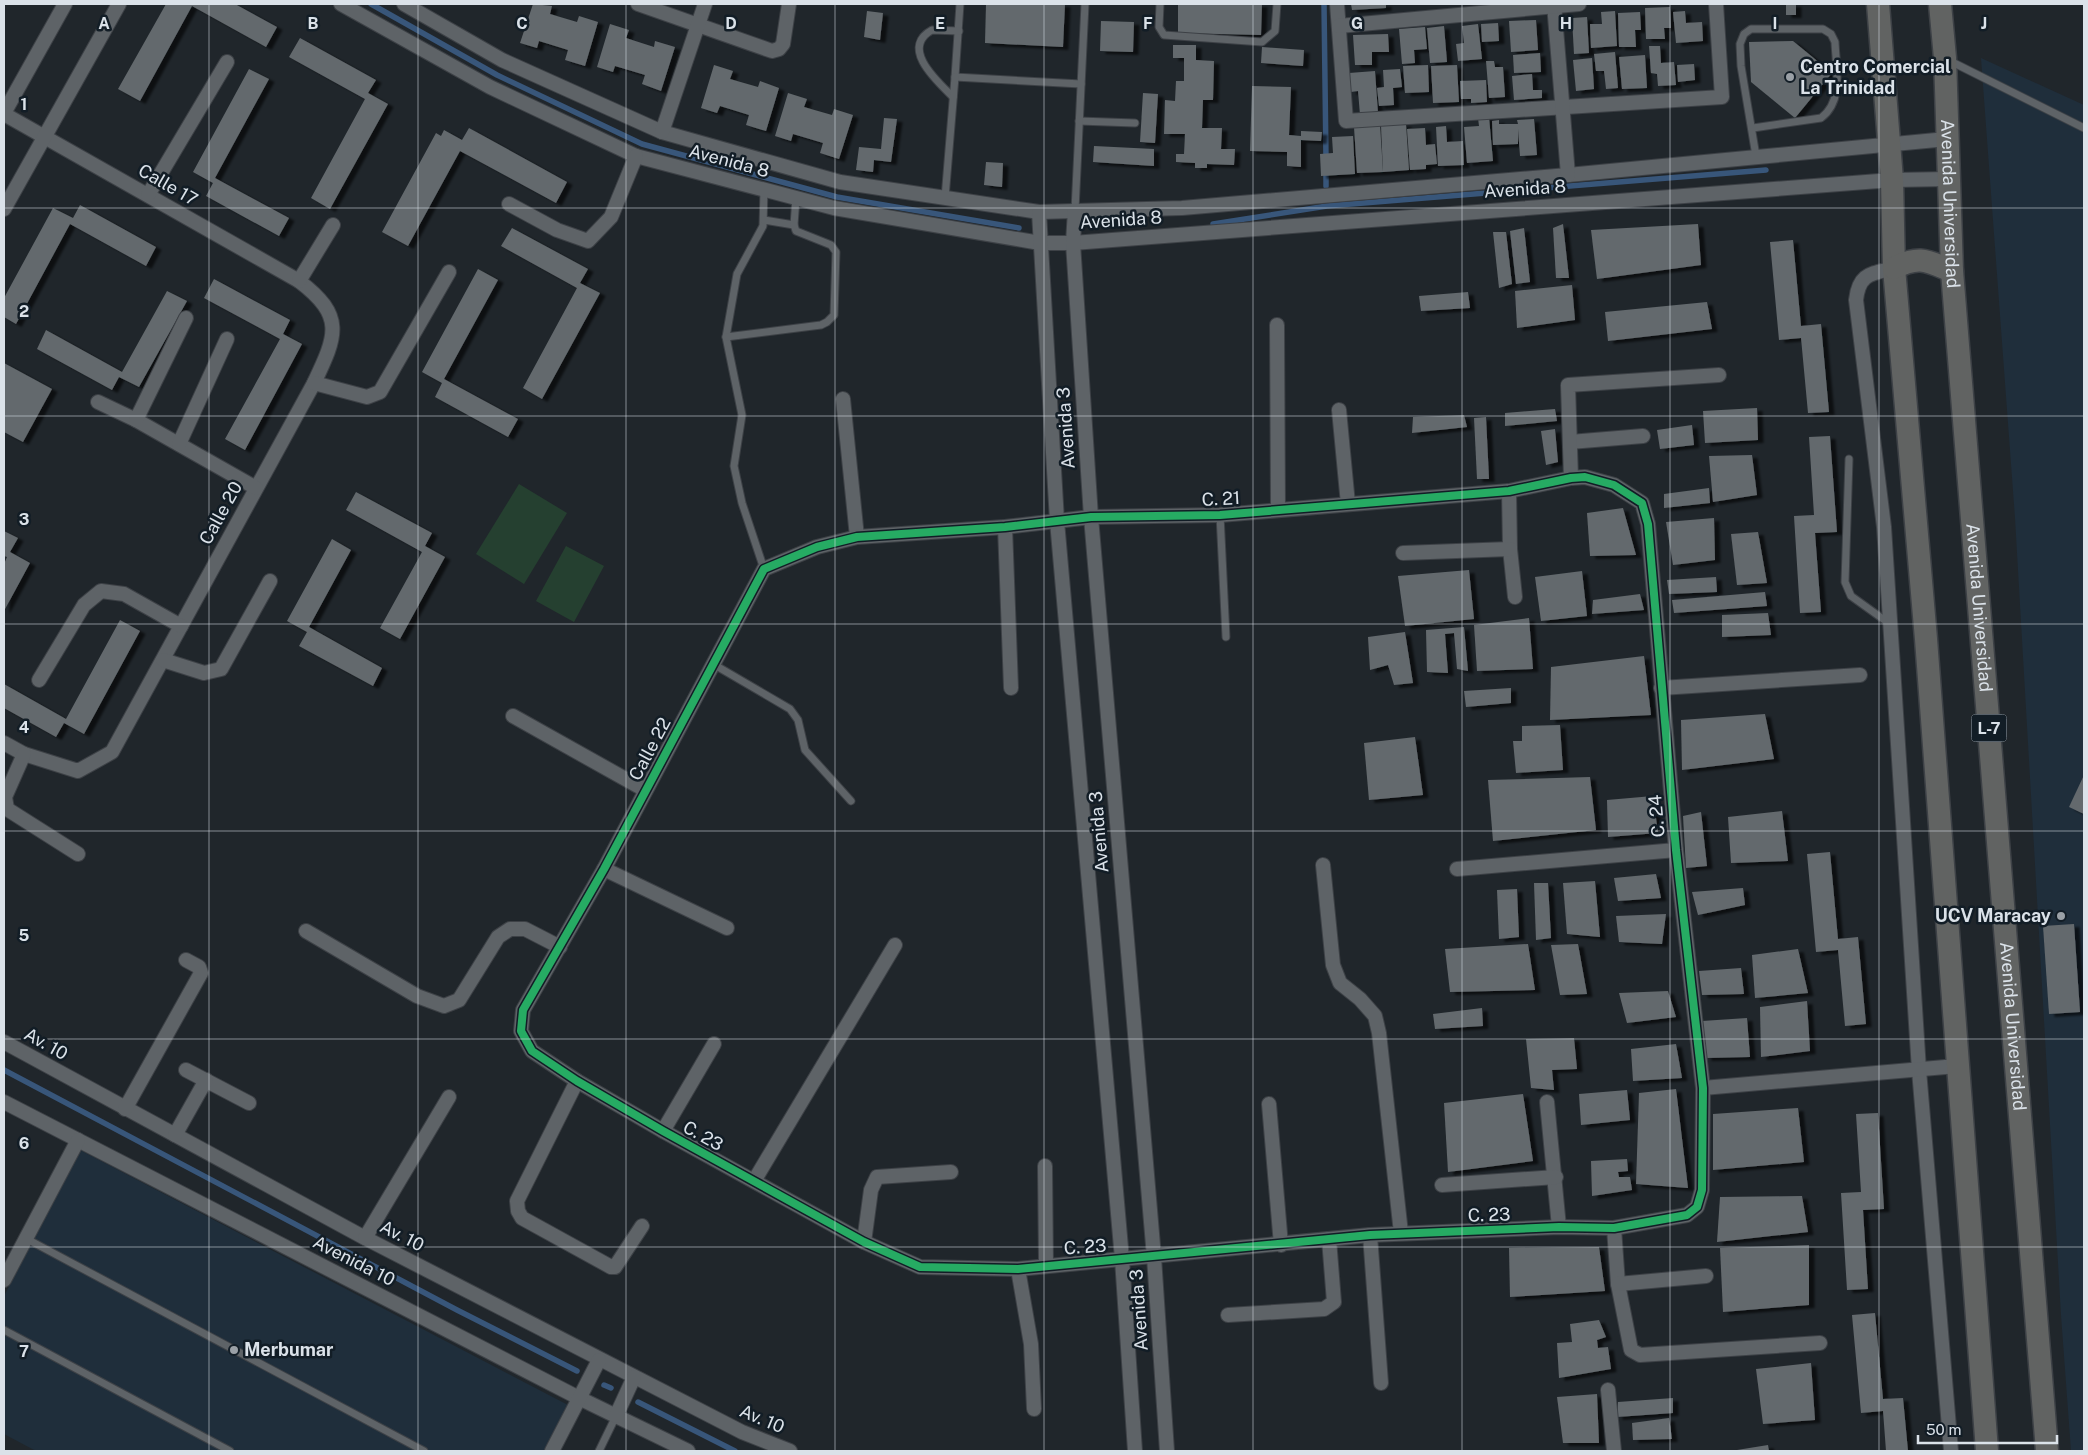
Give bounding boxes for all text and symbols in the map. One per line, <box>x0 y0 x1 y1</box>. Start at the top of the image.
text: A <box>98 14 110 33</box>
text: B <box>308 14 319 33</box>
text: C <box>516 14 528 33</box>
text: D <box>725 14 737 33</box>
text: E <box>935 14 945 33</box>
text: F <box>1143 14 1153 33</box>
text: G <box>1351 14 1363 33</box>
text: H <box>1560 14 1572 33</box>
text: I <box>1773 14 1777 33</box>
text: J <box>1981 14 1987 33</box>
place label: Centro Comercial La Trinidad <box>1800 56 1951 98</box>
marker: Centro Comercial La Trinidad <box>1784 71 1796 83</box>
text: 1 <box>21 95 27 114</box>
street label: Avenida Universidad <box>1937 119 1964 289</box>
street label: Avenida 8 <box>687 140 772 181</box>
street label: Calle 17 <box>135 159 202 210</box>
street label: Avenida 8 <box>1483 175 1567 202</box>
street label: Avenida 8 <box>1079 206 1163 233</box>
text: 2 <box>19 302 29 321</box>
street label: Avenida 3 <box>1052 386 1079 470</box>
street label: Calle 20 <box>195 478 246 548</box>
street label: C. 21 <box>1201 487 1241 510</box>
text: 3 <box>19 510 29 529</box>
street label: Avenida Universidad <box>1962 522 1997 693</box>
street label: Calle 22 <box>624 714 675 784</box>
road number: L-7 <box>1972 714 2006 741</box>
text: 4 <box>19 718 30 737</box>
street label: Avenida 3 <box>1084 790 1113 874</box>
street label: C. 24 <box>1644 794 1669 838</box>
place label: UCV Maracay <box>1935 905 2051 926</box>
marker: UCV Maracay <box>2055 910 2067 922</box>
text: 5 <box>19 926 30 945</box>
street label: Avenida Universidad <box>1996 941 2031 1111</box>
street label: Av. 10 <box>21 1023 72 1064</box>
street label: C. 23 <box>679 1116 727 1155</box>
text: 6 <box>19 1134 29 1153</box>
street label: C. 23 <box>1467 1203 1511 1226</box>
street label: Av. 10 <box>377 1216 428 1255</box>
street label: Avenida 10 <box>310 1231 399 1290</box>
street label: C. 23 <box>1063 1235 1107 1258</box>
street label: Avenida 3 <box>1125 1268 1152 1352</box>
place label: Merbumar <box>244 1339 334 1360</box>
text: 7 <box>19 1342 29 1361</box>
marker: Merbumar <box>228 1344 240 1356</box>
street label: Av. 10 <box>737 1400 788 1437</box>
scale bar <box>1918 1412 2057 1444</box>
text: 50 m <box>1926 1421 1961 1438</box>

